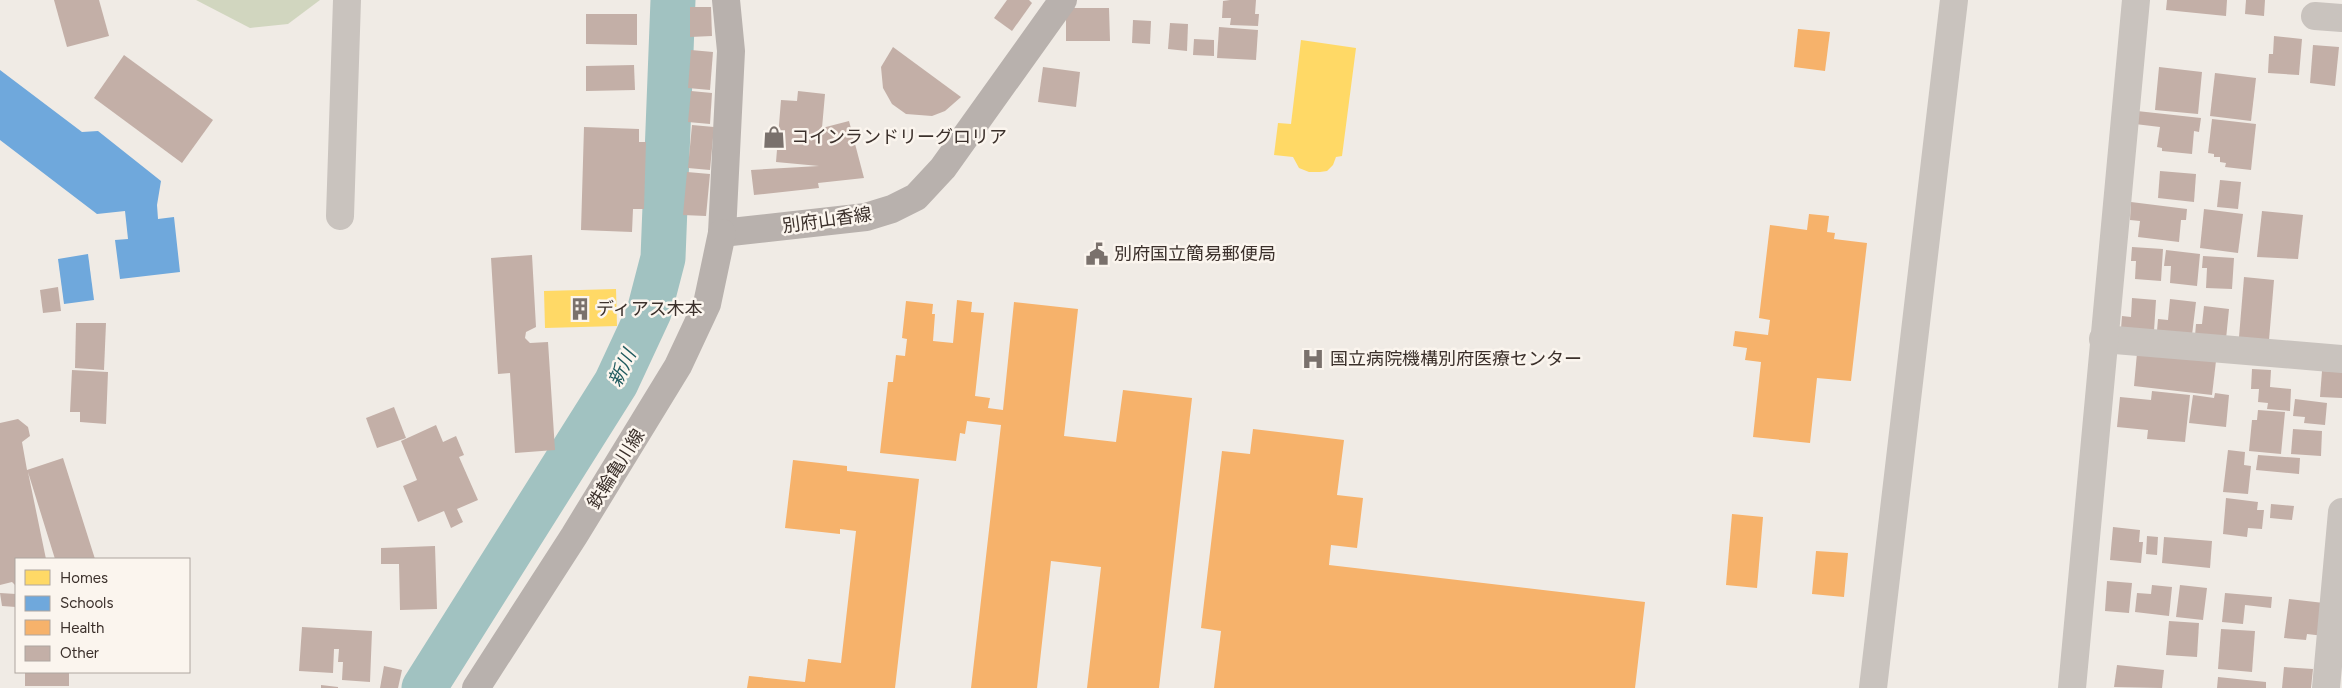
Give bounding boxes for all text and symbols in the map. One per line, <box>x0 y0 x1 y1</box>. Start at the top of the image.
shop icon: コインランドリーグロリア <box>761 124 787 150</box>
place label: コインランドリーグロリア <box>791 126 1007 148</box>
street label: 別府山香線 <box>781 203 873 237</box>
public building icon: 別府国立簡易郵便局 <box>1084 241 1110 267</box>
place label: 別府国立簡易郵便局 <box>1114 243 1276 265</box>
building icon: ディアス木本 <box>567 296 593 322</box>
place label: ディアス木本 <box>596 298 703 320</box>
water label: 新川 <box>603 344 642 390</box>
hospital icon: 国立病院機構別府医療センター <box>1300 346 1326 372</box>
place label: 国立病院機構別府医療センター <box>1330 348 1582 370</box>
street label: 鉄輪亀川線 <box>583 425 649 513</box>
legend <box>15 558 190 673</box>
text: Homes <box>60 569 108 587</box>
text: Schools <box>60 594 113 612</box>
text: Health <box>60 619 104 637</box>
text: Other <box>60 644 99 662</box>

